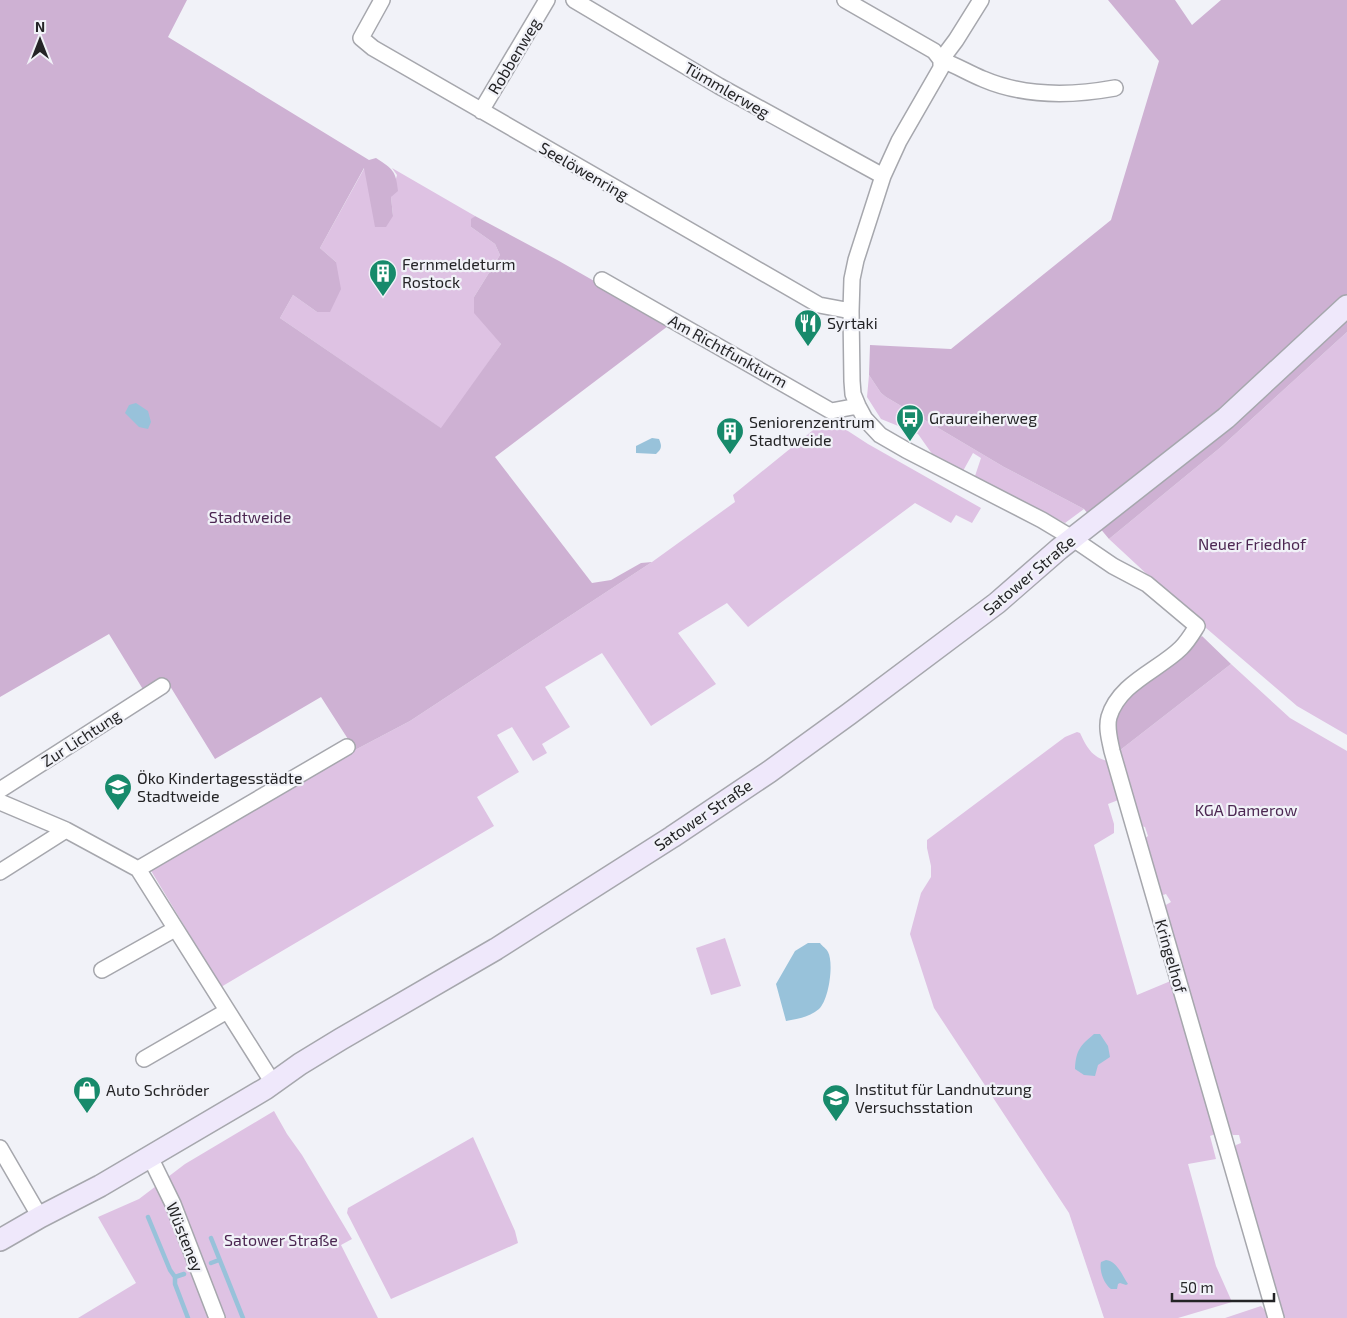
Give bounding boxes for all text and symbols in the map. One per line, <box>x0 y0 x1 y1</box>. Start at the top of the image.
street label: Robbenweg <box>483 14 544 97</box>
north arrow <box>15 15 65 65</box>
text: N <box>35 18 45 35</box>
street label: Tümmlerweg <box>681 57 773 122</box>
street label: Seelöwenring <box>536 137 632 204</box>
place label: Fernmeldeturm Rostock <box>402 254 515 291</box>
building icon: Fernmeldeturm Rostock <box>368 258 398 297</box>
restaurant icon: Syrtaki <box>793 308 823 347</box>
street label: Am Richtfunkturm <box>666 310 791 391</box>
place label: Syrtaki <box>827 313 878 332</box>
bus stop icon: Graureiherweg <box>895 403 925 442</box>
place label: Graureiherweg <box>929 408 1037 427</box>
place label: Seniorenzentrum Stadtweide <box>749 412 875 449</box>
building icon: Seniorenzentrum Stadtweide <box>715 416 745 455</box>
park label: Stadtweide <box>209 507 291 526</box>
street label: Satower Straße <box>979 531 1078 618</box>
park label: Neuer Friedhof <box>1198 534 1307 553</box>
street label: Zur Lichtung <box>38 705 124 770</box>
place label: Öko Kindertagesstädte Stadtweide <box>137 768 302 805</box>
school or university icon: Öko Kindertagesstädte Stadtweide <box>103 772 133 811</box>
street label: Satower Straße <box>650 775 755 854</box>
park label: KGA Damerow <box>1195 800 1297 819</box>
street label: Kringelhof <box>1152 917 1191 996</box>
shop icon: Auto Schröder <box>72 1075 102 1114</box>
place label: Institut für Landnutzung Versuchsstation <box>855 1079 1032 1116</box>
place label: Auto Schröder <box>106 1080 210 1099</box>
school or university icon: Institut für Landnutzung Versuchsstation <box>821 1083 851 1122</box>
street label: Wüsteney <box>163 1199 208 1275</box>
park label: Satower Straße <box>224 1230 338 1249</box>
scale bar <box>1172 1270 1274 1302</box>
text: 50 m <box>1180 1278 1214 1296</box>

